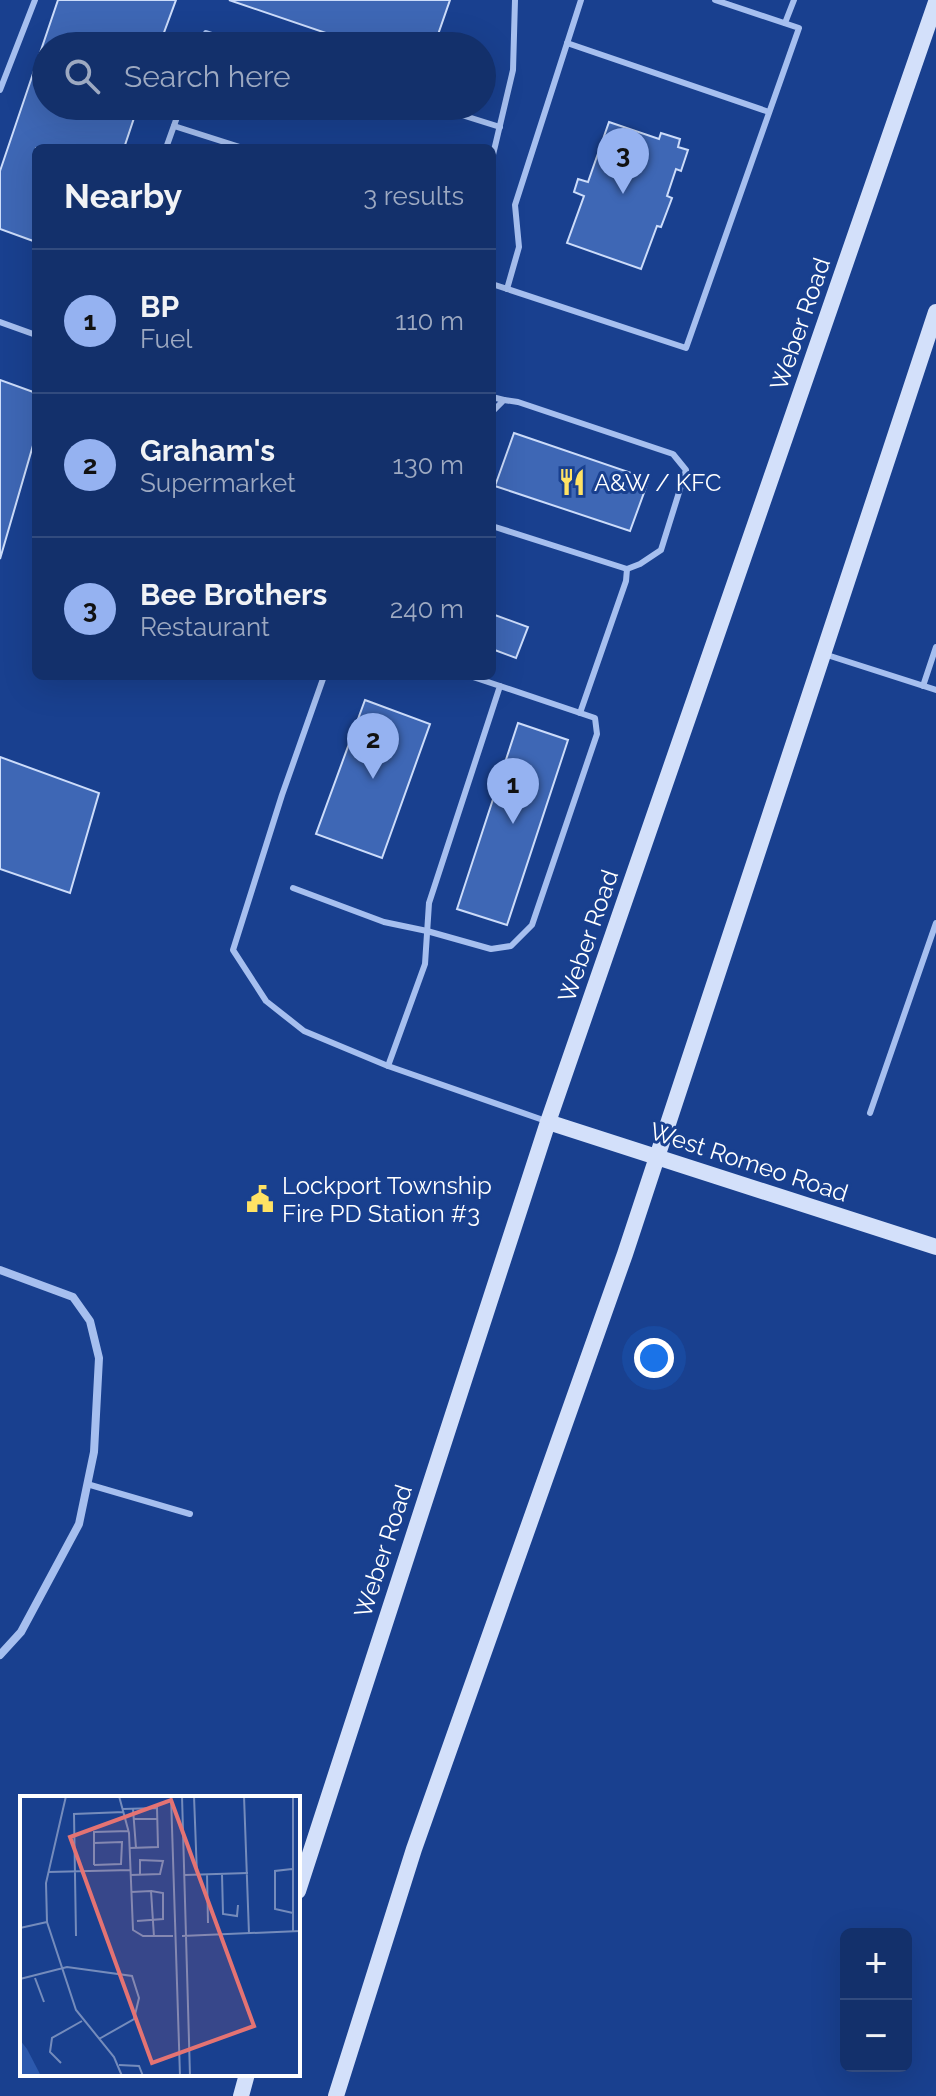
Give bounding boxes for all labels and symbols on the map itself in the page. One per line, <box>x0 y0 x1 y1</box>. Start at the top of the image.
pin: 3 <box>597 128 649 194</box>
street label: Weber Road <box>764 254 836 394</box>
restaurant icon: A&W / KFC <box>557 467 587 497</box>
place label: A&W / KFC <box>594 468 721 497</box>
pin: 2 <box>347 713 399 779</box>
pin: 1 <box>487 758 539 824</box>
street label: Weber Road <box>552 866 624 1006</box>
street label: West Romeo Road <box>646 1116 852 1208</box>
place label: Lockport Township Fire PD Station #3 <box>282 1171 492 1228</box>
public building icon: Lockport Township Fire PD Station #3 <box>245 1184 275 1214</box>
your location <box>634 1338 674 1378</box>
street label: Weber Road <box>348 1481 418 1621</box>
inset map <box>20 1796 300 2076</box>

